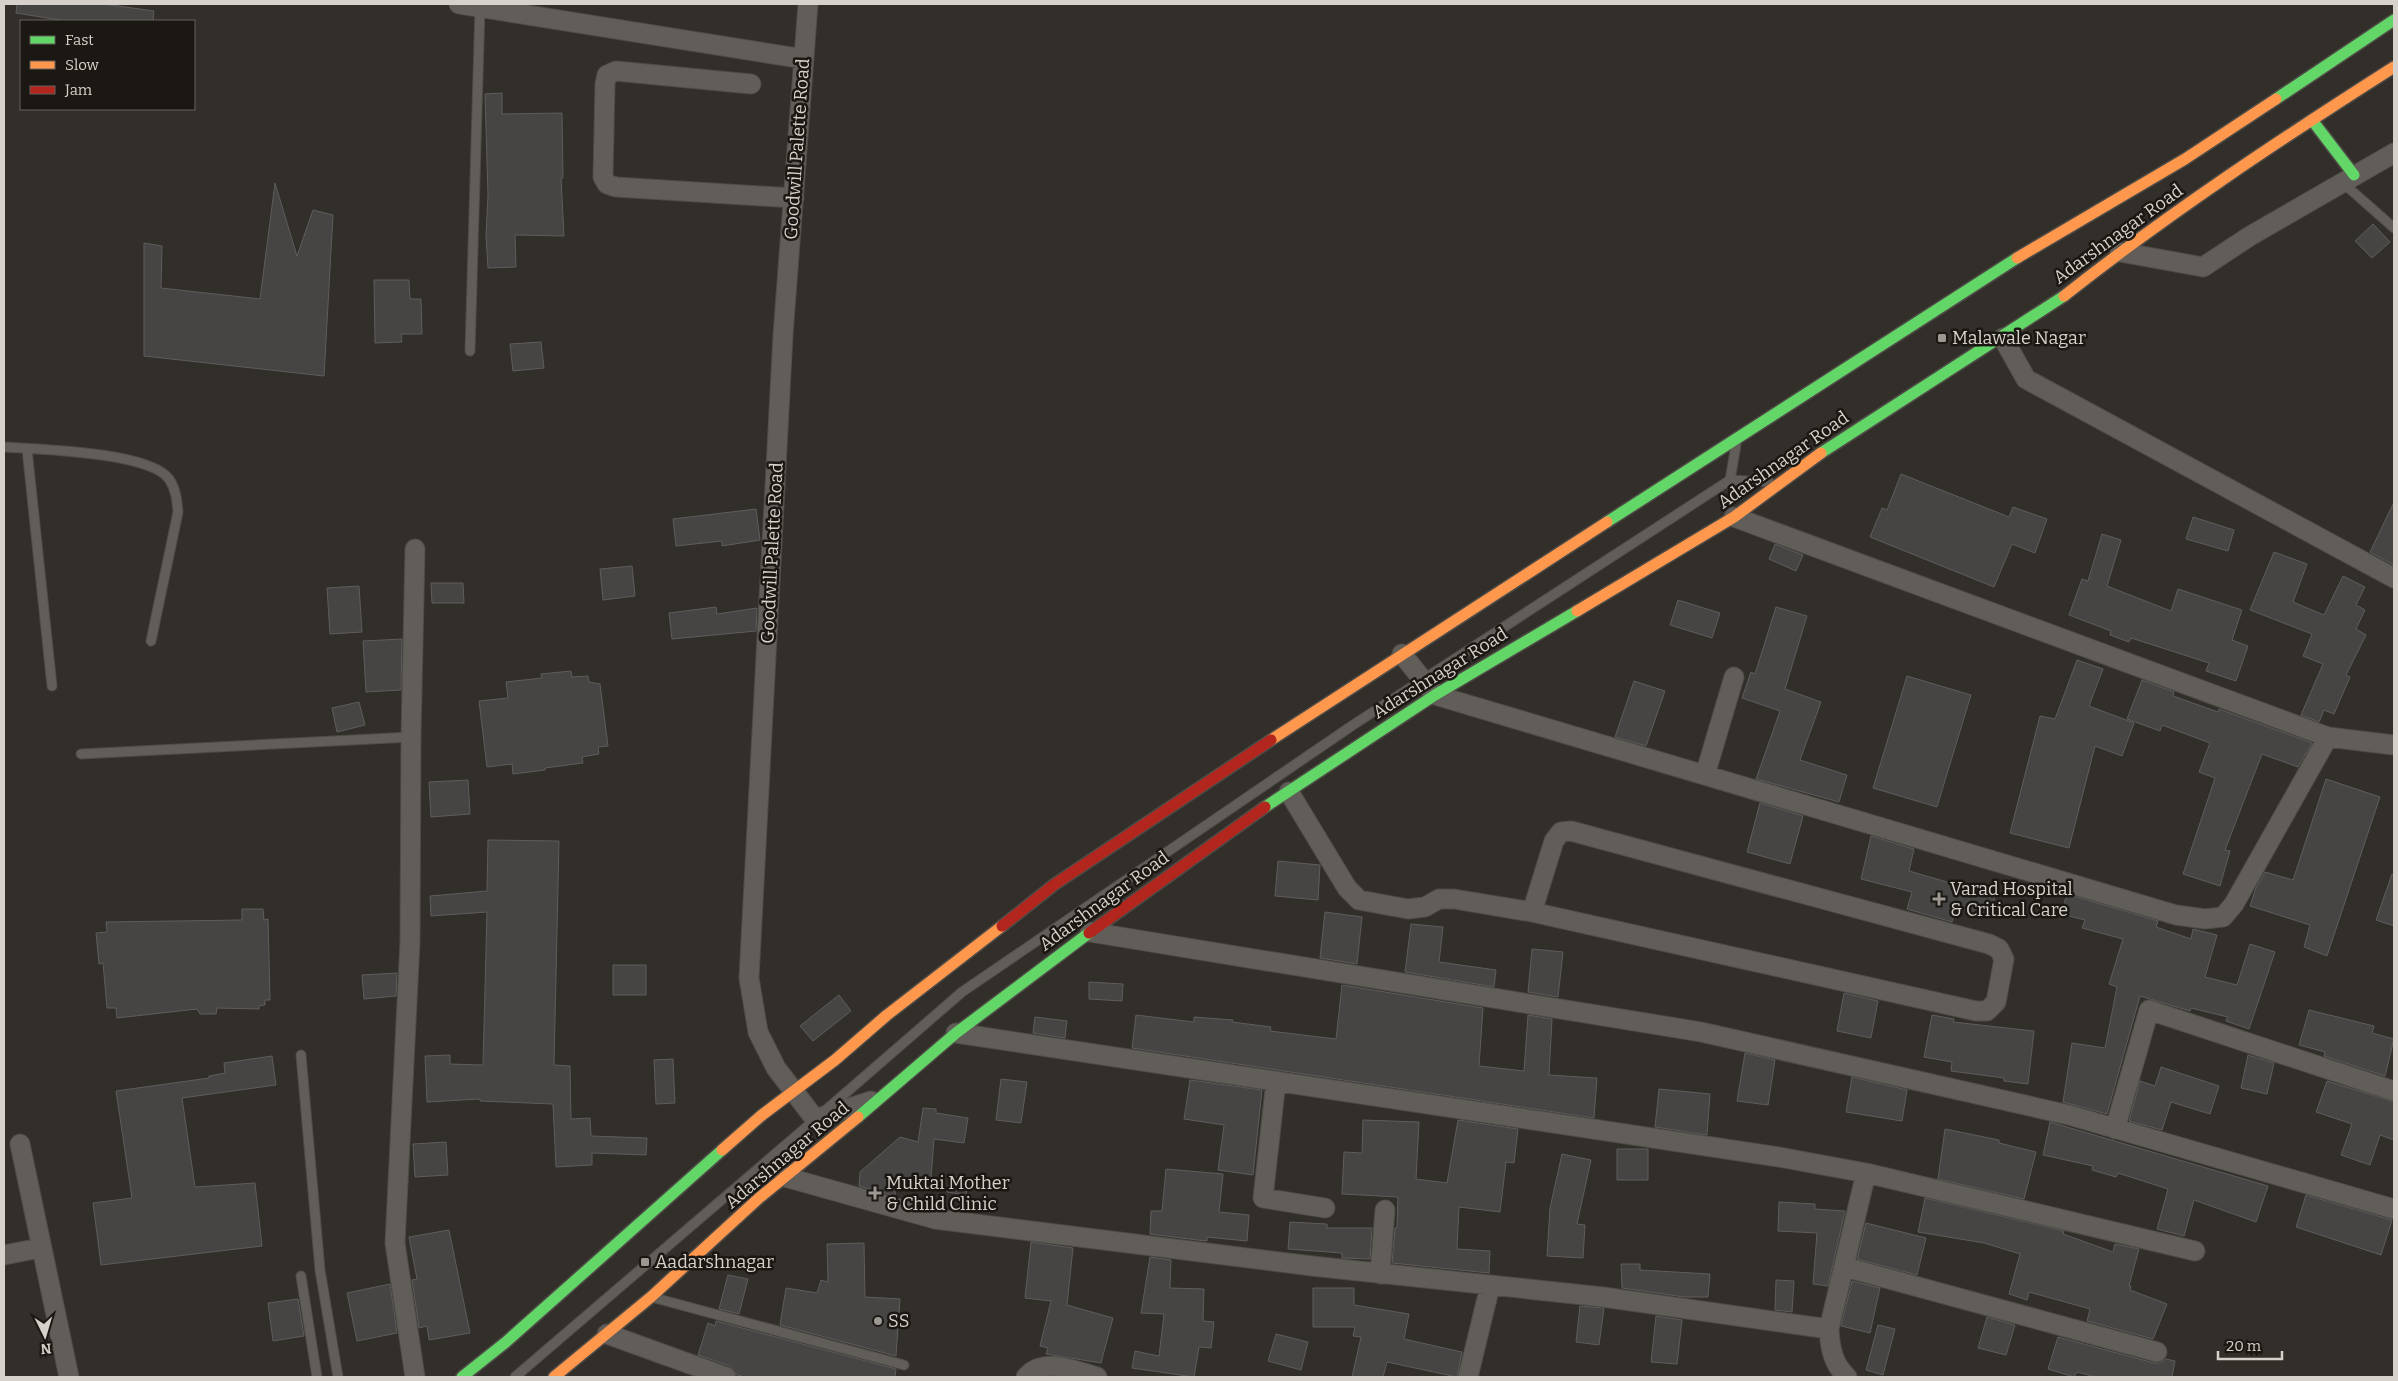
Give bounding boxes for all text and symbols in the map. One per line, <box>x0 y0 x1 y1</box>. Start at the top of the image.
legend <box>20 20 195 110</box>
text: Fast <box>65 31 94 49</box>
text: Slow <box>65 56 100 74</box>
street label: Goodwill Palette Road <box>780 57 814 240</box>
text: Jam <box>64 81 93 99</box>
street label: Adarshnagar Road <box>2049 179 2187 288</box>
place label: Malawale Nagar <box>1952 327 2086 349</box>
marker: Malawale Nagar <box>1936 332 1948 344</box>
street label: Adarshnagar Road <box>1713 406 1853 513</box>
street label: Goodwill Palette Road <box>756 461 788 644</box>
street label: Adarshnagar Road <box>1368 622 1512 723</box>
street label: Adarshnagar Road <box>1035 846 1173 955</box>
place label: Varad Hospital & Critical Care <box>1950 878 2073 921</box>
marker: Varad Hospital & Critical Care <box>1932 892 1946 906</box>
street label: Adarshnagar Road <box>721 1097 854 1213</box>
place label: Muktai Mother & Child Clinic <box>886 1172 1010 1215</box>
marker: Muktai Mother & Child Clinic <box>868 1186 882 1200</box>
place label: Aadarshnagar <box>655 1251 774 1273</box>
marker: Aadarshnagar <box>639 1256 651 1268</box>
place label: SS <box>888 1310 910 1332</box>
north arrow <box>20 1311 70 1361</box>
marker: SS <box>872 1315 884 1327</box>
scale bar <box>2218 1328 2282 1360</box>
text: 20 m <box>2226 1337 2262 1355</box>
text: N <box>40 1340 52 1357</box>

